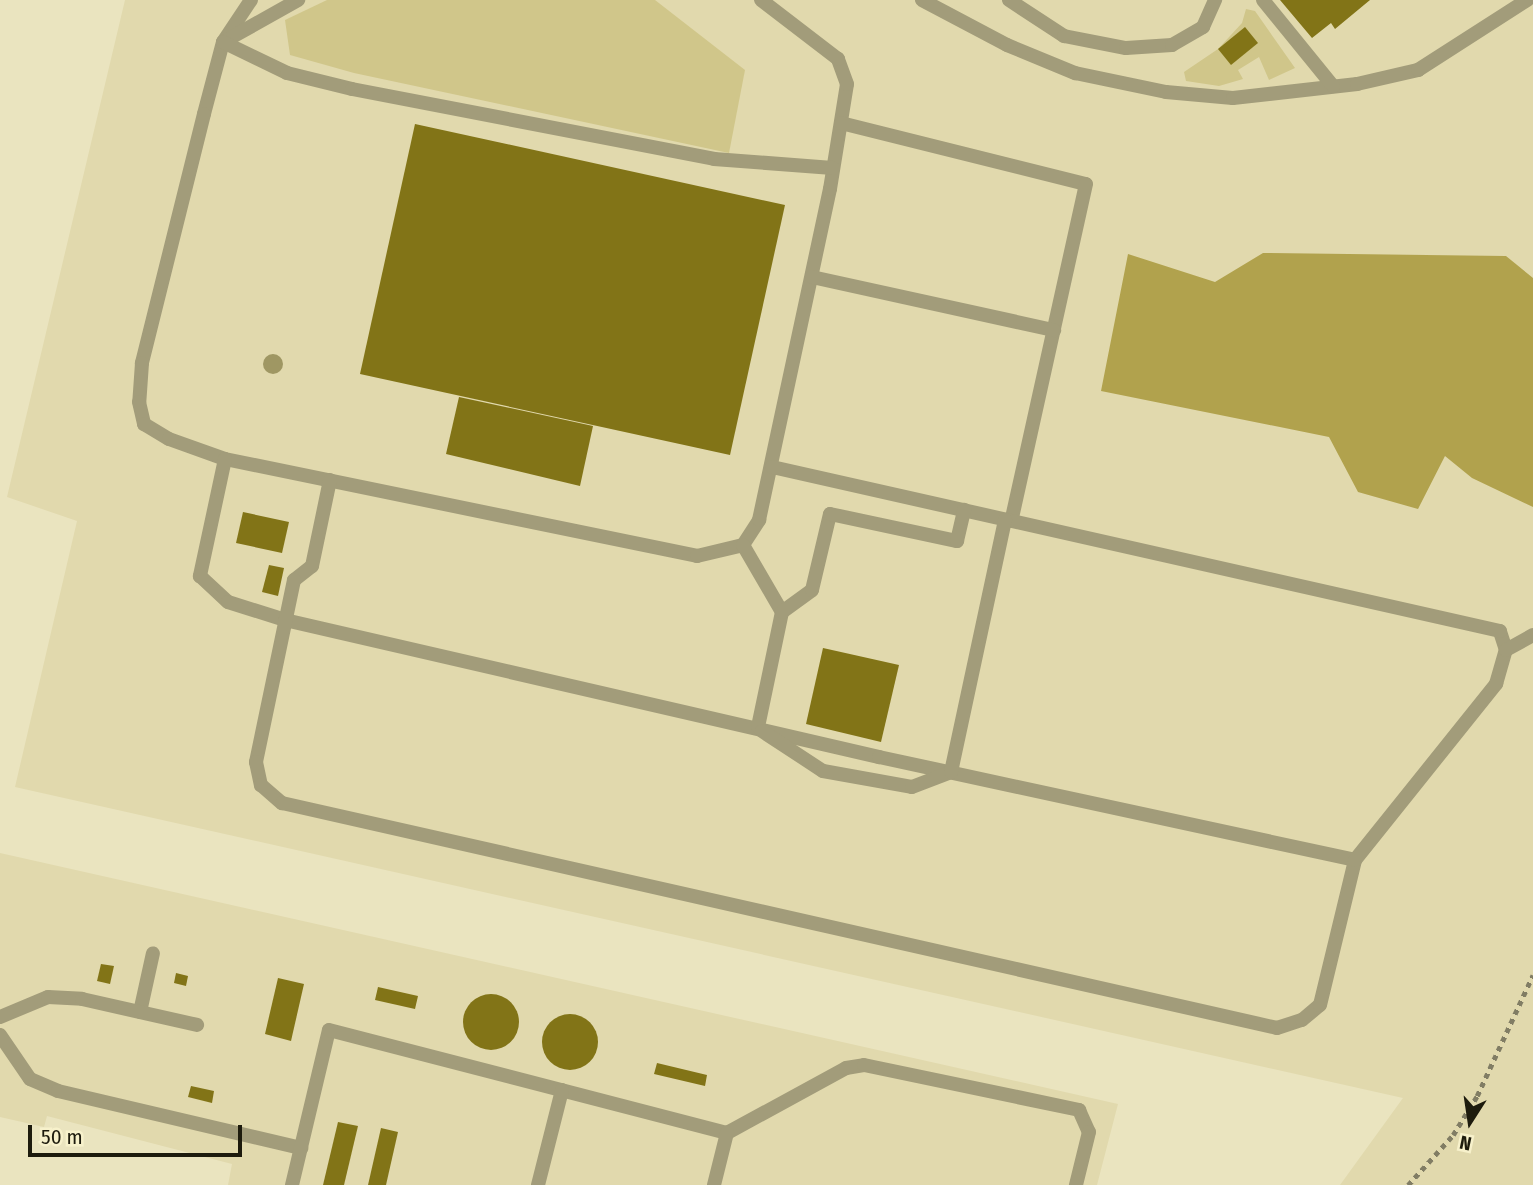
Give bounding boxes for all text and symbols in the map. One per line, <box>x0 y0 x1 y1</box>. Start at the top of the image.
north arrow <box>1435 1087 1505 1157</box>
scale bar <box>32 1112 245 1156</box>
text: 50 m <box>41 1124 83 1150</box>
text: N <box>1458 1131 1473 1155</box>

